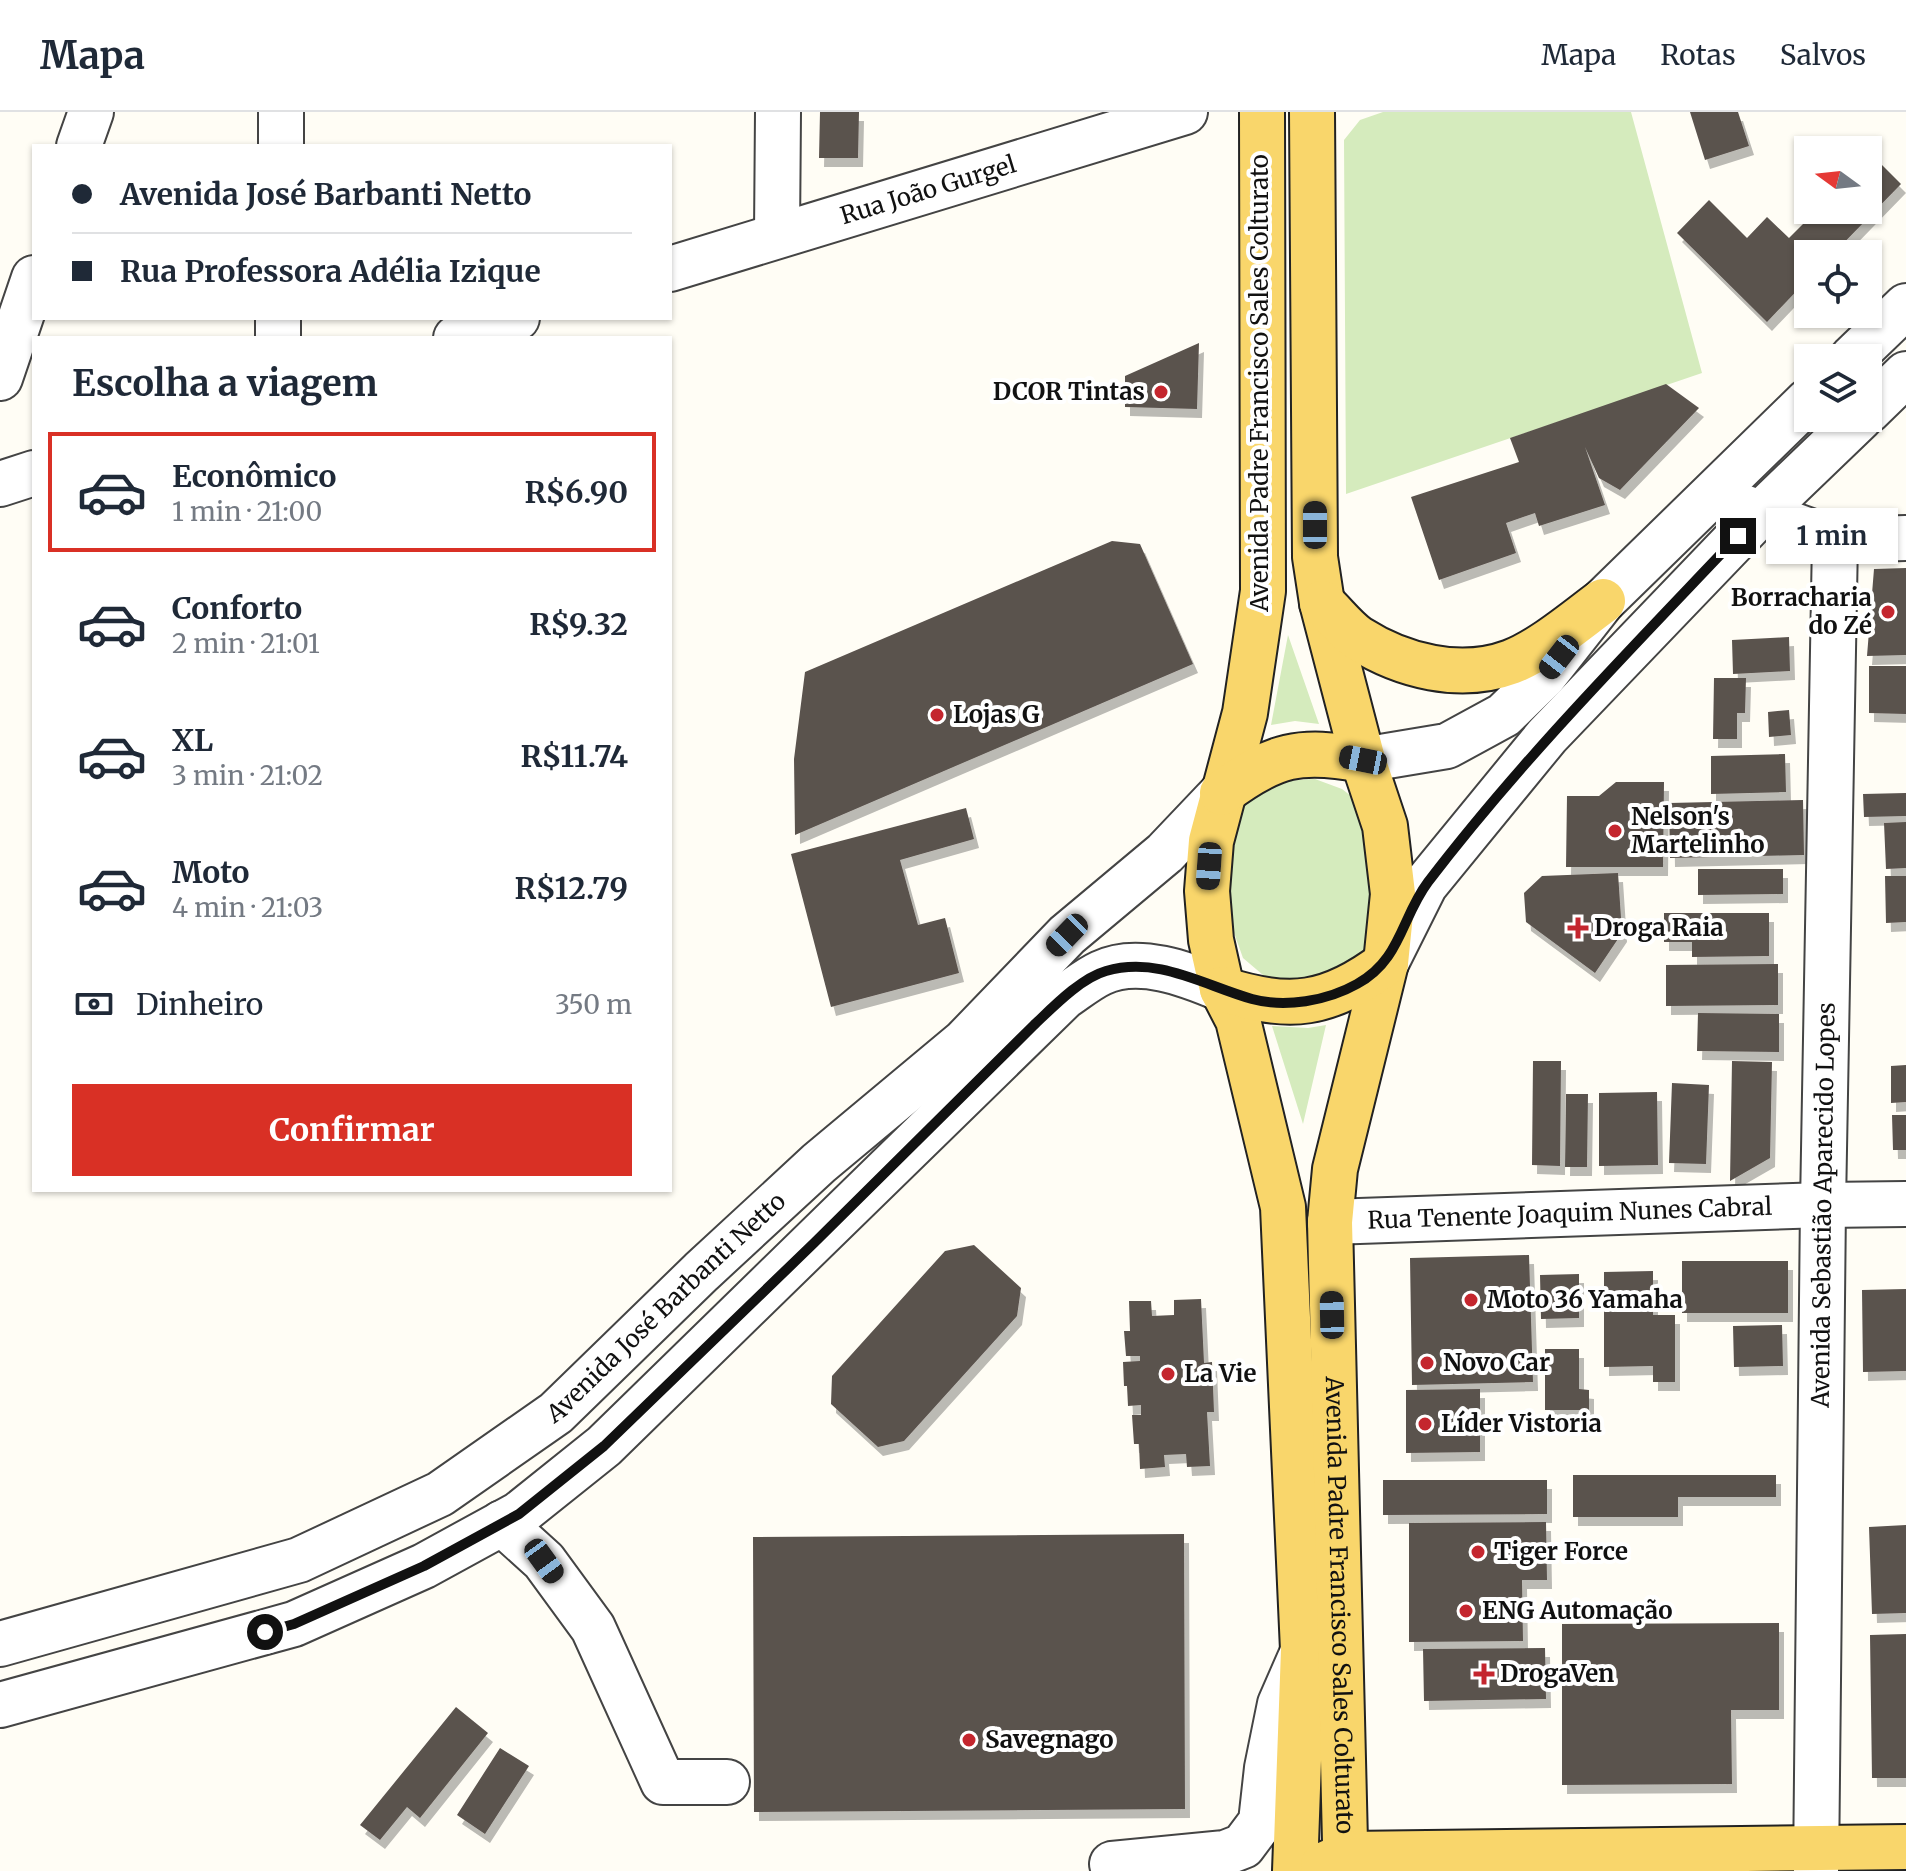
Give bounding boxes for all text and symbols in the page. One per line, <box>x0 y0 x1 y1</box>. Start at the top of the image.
text: Mapa <box>40 32 145 79</box>
text: Mapa <box>1541 37 1616 73</box>
text: Rotas <box>1660 37 1736 73</box>
text: Salvos <box>1780 37 1866 73</box>
north arrow <box>1794 136 1882 224</box>
map controls <box>1794 136 1882 432</box>
street label: Rua João Gurgel <box>837 148 1020 231</box>
street label: Avenida Padre Francisco Sales Colturato <box>1244 154 1275 613</box>
text: Avenida José Barbanti Netto <box>120 175 531 213</box>
button: locate <box>1794 240 1882 328</box>
text: Rua Professora Adélia Izique <box>120 252 541 290</box>
button: layers <box>1794 344 1882 432</box>
text: Escolha a viagem <box>72 361 378 406</box>
place label: DCOR Tintas <box>993 376 1145 407</box>
marker: DCOR Tintas <box>1152 383 1170 401</box>
icon: car <box>76 456 148 528</box>
text: Econômico <box>172 457 336 495</box>
text: R$6.90 <box>524 473 628 511</box>
text: 1 min · 21:00 <box>172 495 322 528</box>
car <box>1303 501 1327 549</box>
callout: 1 min <box>1766 508 1898 564</box>
route end <box>1720 518 1756 554</box>
text: 1 min <box>1797 519 1867 552</box>
place label: Borracharia do Zé <box>1731 582 1872 641</box>
icon: car <box>76 588 148 660</box>
text: Conforto <box>172 589 302 627</box>
marker: Borracharia do Zé <box>1879 603 1897 621</box>
text: R$9.32 <box>529 605 628 643</box>
text: 2 min · 21:01 <box>172 627 320 660</box>
car <box>1535 631 1583 683</box>
place label: Lojas G <box>953 699 1040 730</box>
marker: Lojas G <box>928 706 946 724</box>
icon: car <box>76 720 148 792</box>
text: XL <box>172 721 213 759</box>
text: R$11.74 <box>520 737 628 775</box>
car <box>1337 744 1389 776</box>
text: 3 min · 21:02 <box>172 759 323 792</box>
place label: Nelson's Martelinho <box>1631 801 1765 860</box>
marker: Nelson's Martelinho <box>1606 822 1624 840</box>
car <box>1195 841 1223 891</box>
icon: car <box>76 852 148 924</box>
text: Moto <box>172 853 250 891</box>
text: R$12.79 <box>515 869 628 907</box>
text: 4 min · 21:03 <box>172 891 323 924</box>
car <box>1042 909 1092 961</box>
place label: Droga Raia <box>1594 912 1724 943</box>
marker: Droga Raia <box>1569 919 1587 937</box>
icon: cash <box>72 982 116 1026</box>
text: Dinheiro <box>136 985 263 1023</box>
text: 350 m <box>555 988 632 1021</box>
street label: Avenida Sebastião Aparecido Lopes <box>1805 1002 1842 1409</box>
button: Confirmar <box>72 1084 632 1176</box>
street label: Avenida José Barbanti Netto <box>540 1186 792 1430</box>
street label: Rua Tenente Joaquim Nunes Cabral <box>1367 1191 1773 1236</box>
place label: Moto 36 Yamaha <box>1487 1284 1683 1315</box>
car <box>1320 1291 1344 1339</box>
marker: Moto 36 Yamaha <box>1462 1291 1480 1309</box>
place label: Novo Car <box>1443 1347 1550 1378</box>
marker: Novo Car <box>1418 1354 1436 1372</box>
place label: La Vie <box>1184 1358 1256 1389</box>
marker: La Vie <box>1159 1365 1177 1383</box>
street label: Avenida Padre Francisco Sales Colturato <box>1319 1375 1361 1835</box>
place label: Líder Vistoria <box>1441 1408 1602 1439</box>
marker: Líder Vistoria <box>1416 1415 1434 1433</box>
car <box>520 1535 568 1587</box>
place label: Tiger Force <box>1494 1536 1628 1567</box>
marker: Tiger Force <box>1469 1543 1487 1561</box>
place label: ENG Automação <box>1482 1595 1673 1626</box>
marker: ENG Automação <box>1457 1602 1475 1620</box>
route start <box>247 1614 283 1650</box>
place label: DrogaVen <box>1500 1658 1614 1689</box>
marker: DrogaVen <box>1475 1665 1493 1683</box>
place label: Savegnago <box>985 1724 1114 1755</box>
marker: Savegnago <box>960 1731 978 1749</box>

